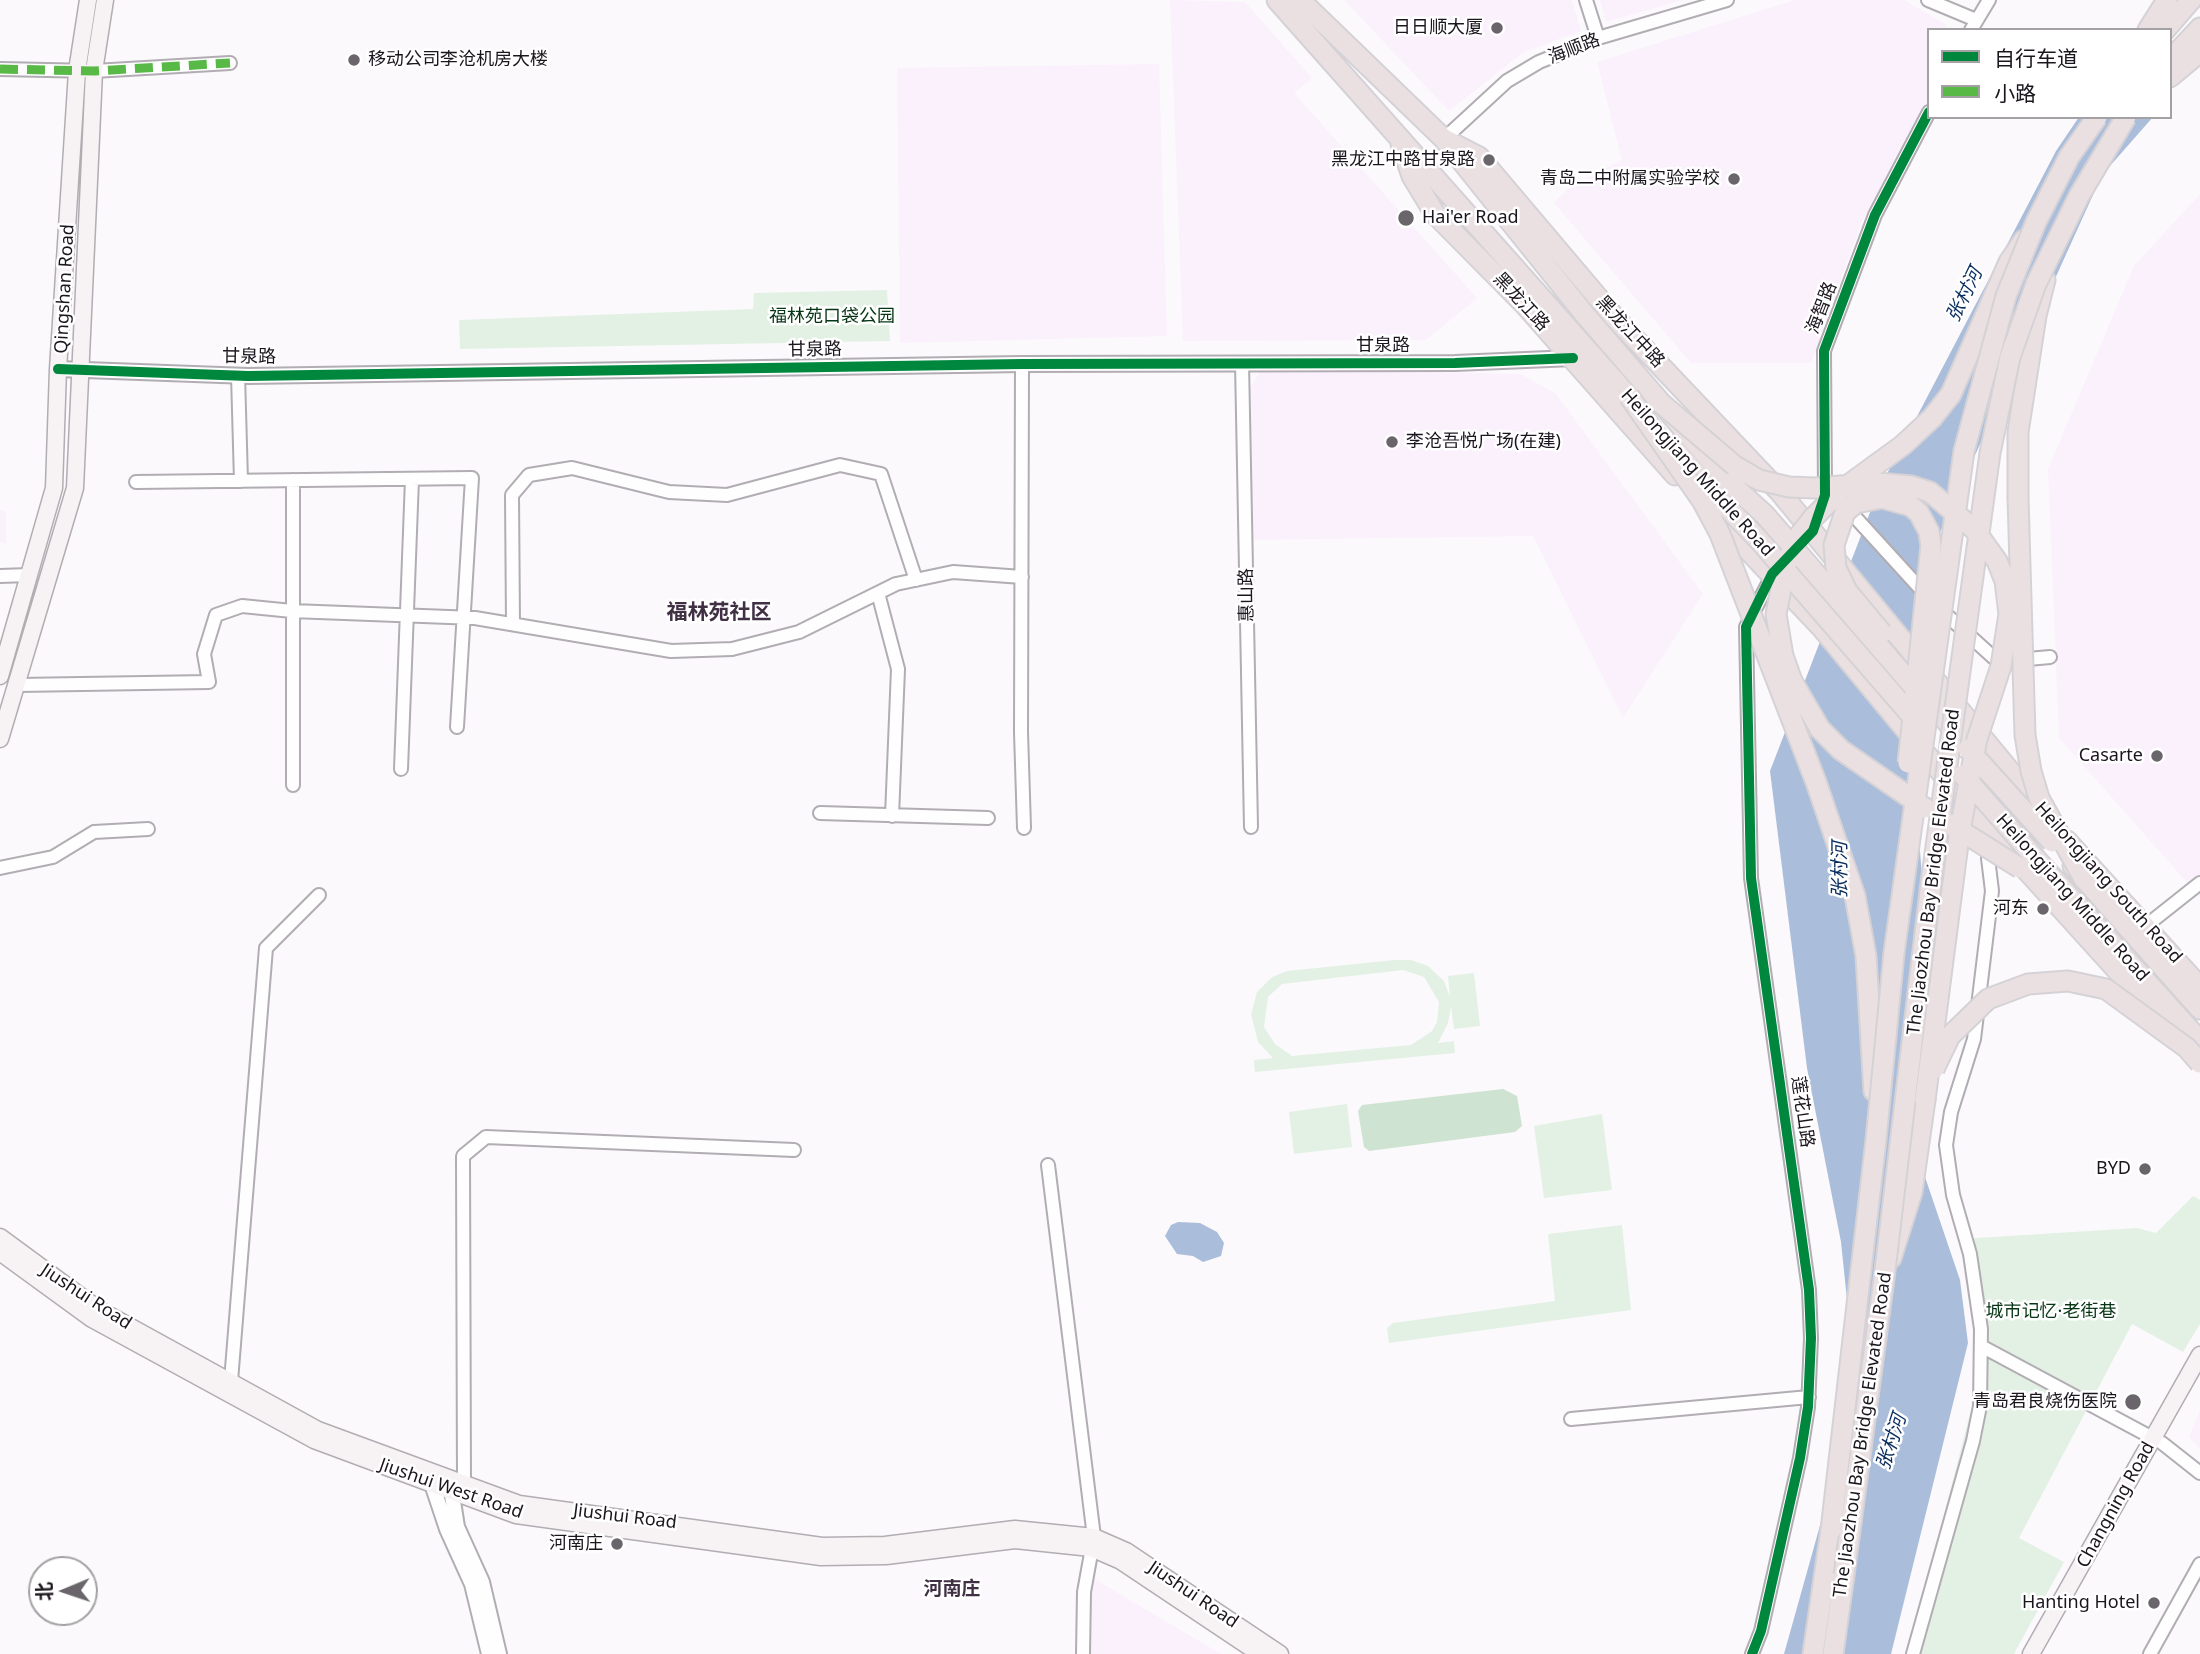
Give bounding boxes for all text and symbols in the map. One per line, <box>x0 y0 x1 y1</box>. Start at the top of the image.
place label: 日日顺大厦 <box>1393 17 1483 39</box>
marker: 日日顺大厦 <box>1489 20 1505 36</box>
legend <box>1927 28 2172 119</box>
street label: 海顺路 <box>1545 29 1603 69</box>
text: 自行车道 <box>1994 44 2078 72</box>
place label: 移动公司李沧机房大楼 <box>368 49 548 71</box>
marker: 移动公司李沧机房大楼 <box>346 52 362 68</box>
text: 小路 <box>1994 79 2036 107</box>
place label: 黑龙江中路甘泉路 <box>1331 149 1475 171</box>
marker: 黑龙江中路甘泉路 <box>1481 152 1497 168</box>
place label: 青岛二中附属实验学校 <box>1540 168 1720 190</box>
marker: 青岛二中附属实验学校 <box>1726 171 1742 187</box>
place label: Hai'er Road <box>1422 207 1519 229</box>
marker: Hai'er Road <box>1396 208 1416 228</box>
street label: Qingshan Road <box>51 224 79 354</box>
water label: 张村河 <box>1942 264 1988 326</box>
street label: 黑龙江路 <box>1489 268 1553 336</box>
street label: 海智路 <box>1802 279 1842 337</box>
street label: 黑龙江中路 <box>1591 292 1669 372</box>
park label: 福林苑口袋公园 <box>769 306 895 328</box>
street label: 甘泉路 <box>1356 335 1410 357</box>
street label: 甘泉路 <box>788 339 842 361</box>
street label: 甘泉路 <box>222 346 276 368</box>
street label: Heilongjiang Middle Road <box>1616 385 1778 561</box>
place label: 李沧吾悦广场(在建) <box>1406 431 1561 453</box>
marker: 李沧吾悦广场(在建) <box>1384 434 1400 450</box>
street label: 惠山路 <box>1236 568 1258 622</box>
district label: 福林苑社区 <box>667 600 771 626</box>
street label: The Jiaozhou Bay Bridge Elevated Road <box>1903 708 1965 1036</box>
place label: Casarte <box>2079 745 2143 767</box>
marker: Casarte <box>2149 748 2165 764</box>
street label: Heilongjiang South Road <box>2030 798 2186 968</box>
street label: Heilongjiang Middle Road <box>1991 810 2153 986</box>
water label: 张村河 <box>1830 842 1852 898</box>
place label: 河东 <box>1993 898 2029 920</box>
marker: 河东 <box>2035 901 2051 917</box>
street label: 莲花山路 <box>1786 1075 1818 1149</box>
place label: BYD <box>2096 1158 2131 1180</box>
marker: BYD <box>2137 1161 2153 1177</box>
street label: Jiushui Road <box>36 1260 136 1334</box>
street label: The Jiaozhou Bay Bridge Elevated Road <box>1829 1271 1897 1599</box>
park label: 城市记忆·老街巷 <box>1986 1301 2116 1323</box>
place label: 青岛君良烧伤医院 <box>1973 1391 2117 1413</box>
marker: 青岛君良烧伤医院 <box>2123 1392 2143 1412</box>
water label: 张村河 <box>1872 1411 1912 1473</box>
street label: Changning Road <box>2072 1438 2160 1572</box>
street label: Jiushui West Road <box>376 1454 526 1524</box>
street label: Jiushui Road <box>572 1500 678 1534</box>
place label: 河南庄 <box>549 1533 603 1555</box>
marker: 河南庄 <box>609 1536 625 1552</box>
north arrow <box>28 1556 98 1626</box>
street label: Jiushui Road <box>1144 1557 1242 1633</box>
district label: 河南庄 <box>924 1579 980 1601</box>
text: 北 <box>31 1582 57 1602</box>
place label: Hanting Hotel <box>2022 1592 2140 1614</box>
marker: Hanting Hotel <box>2146 1595 2162 1611</box>

